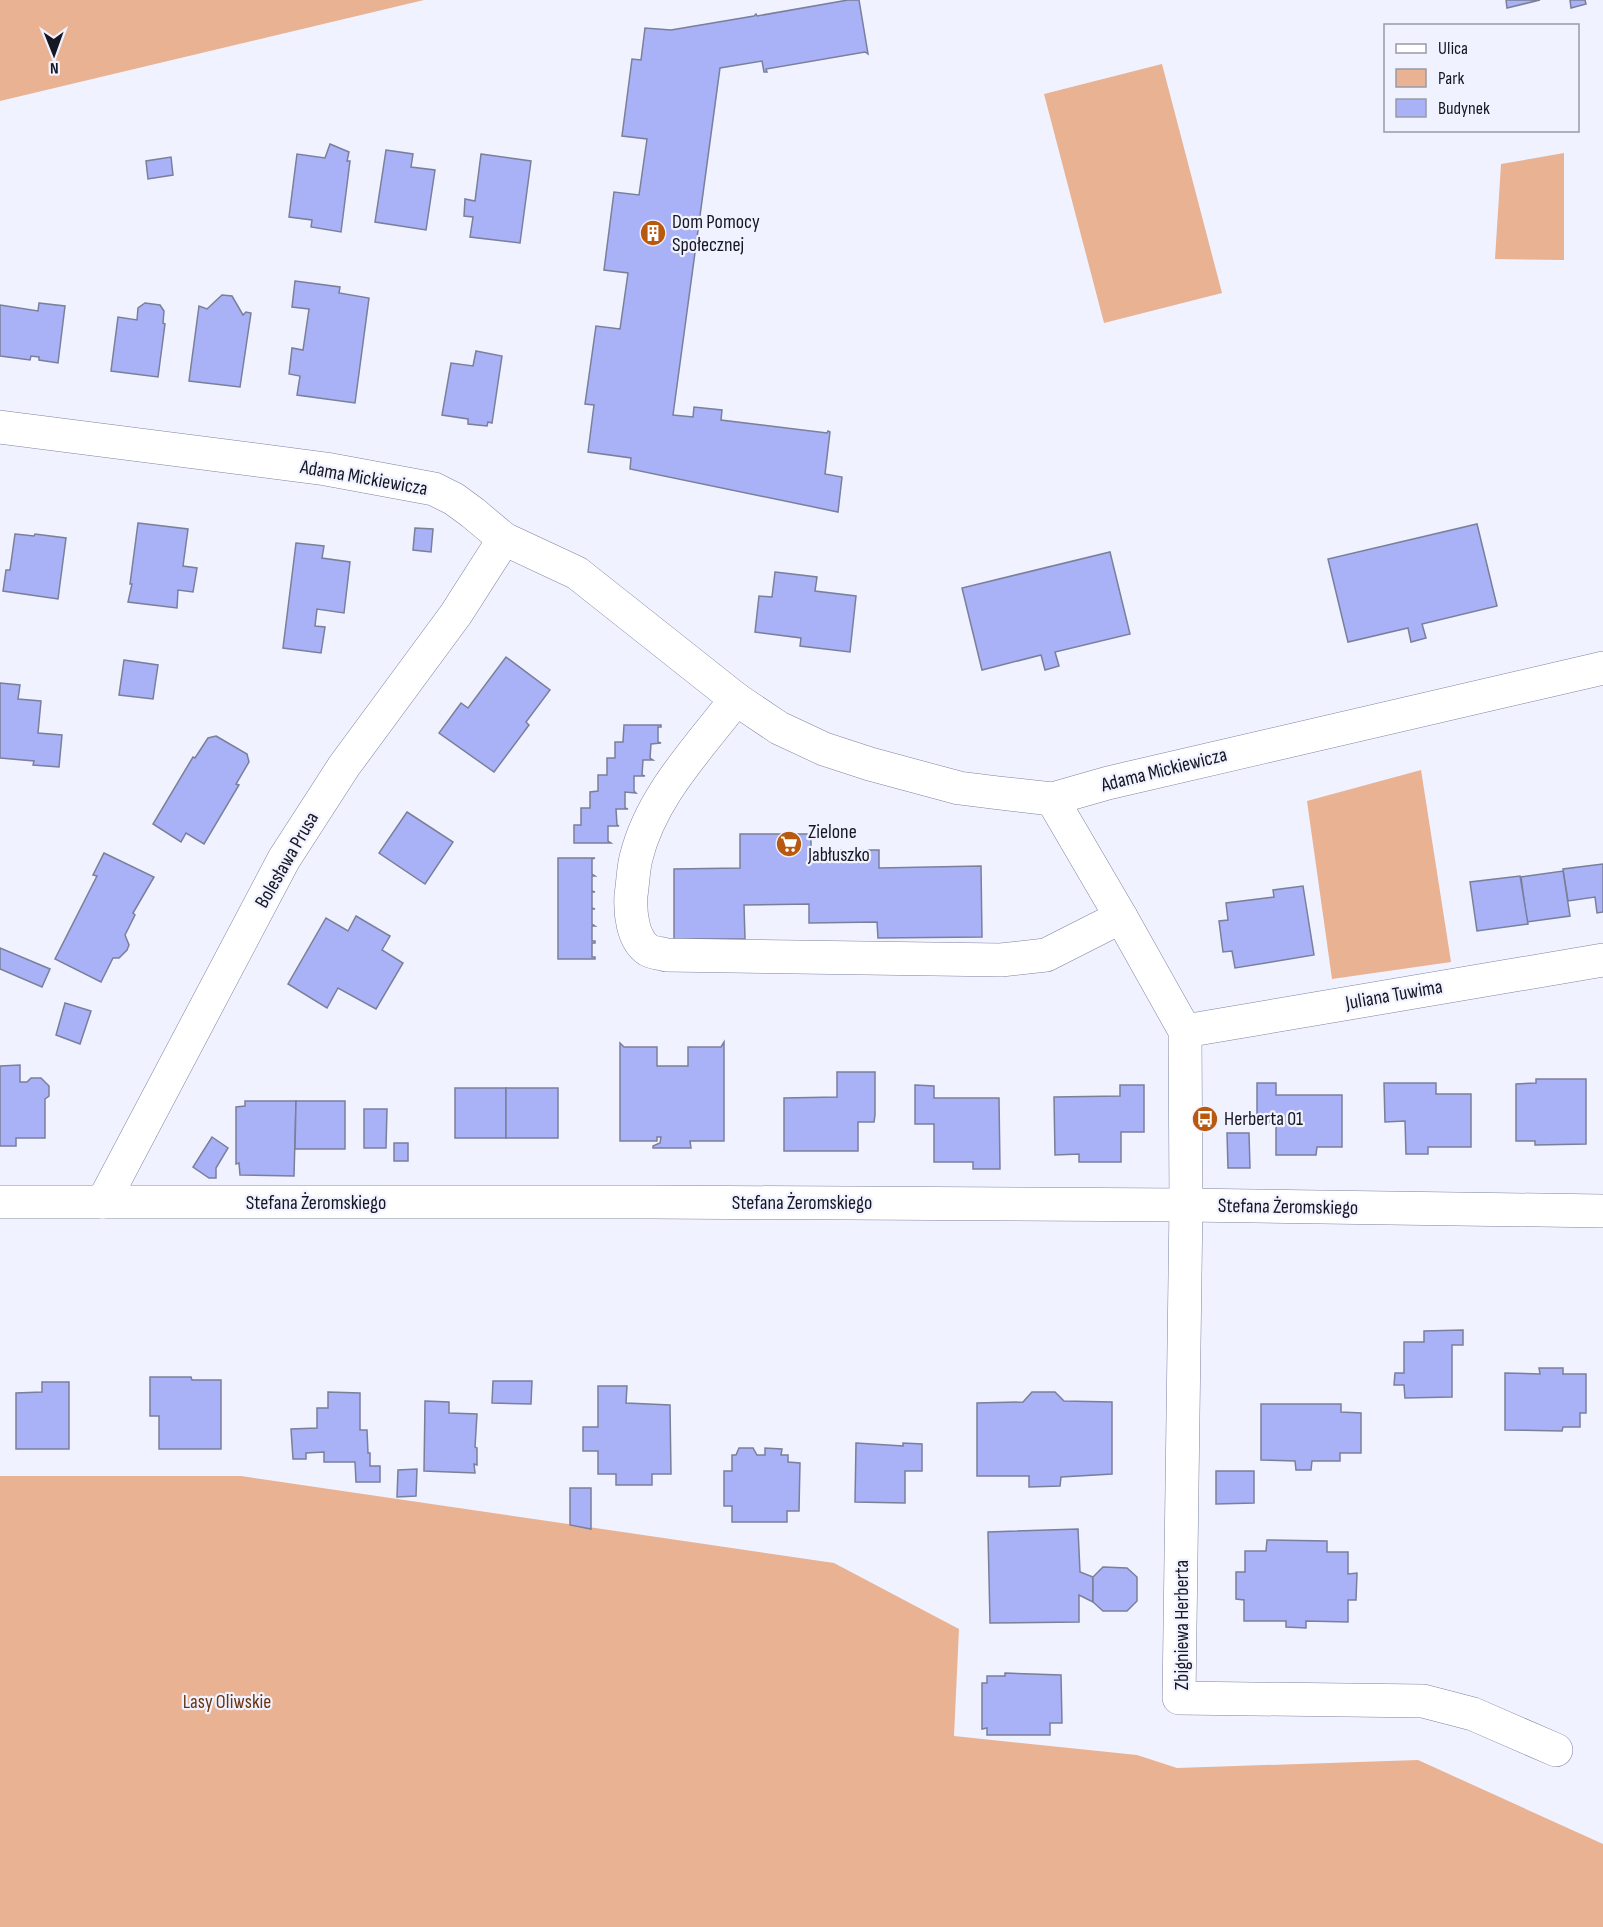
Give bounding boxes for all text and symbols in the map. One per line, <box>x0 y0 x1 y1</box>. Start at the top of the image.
north arrow <box>24 24 84 84</box>
legend <box>1384 24 1579 132</box>
text: Ulica <box>1438 38 1468 59</box>
text: N <box>50 58 59 77</box>
text: Park <box>1438 68 1464 89</box>
text: Budynek <box>1438 98 1490 119</box>
place label: Dom Pomocy Społecznej <box>672 210 760 257</box>
building icon: Dom Pomocy Społecznej <box>638 218 668 248</box>
street label: Adama Mickiewicza <box>298 455 429 501</box>
street label: Adama Mickiewicza <box>1098 743 1229 797</box>
street label: Bolesława Prusa <box>250 808 324 912</box>
place label: Zielone Jabłuszko <box>807 820 870 867</box>
supermarket icon: Zielone Jabłuszko <box>774 829 804 859</box>
street label: Juliana Tuwima <box>1343 975 1444 1015</box>
bus stop icon: Herberta 01 <box>1190 1104 1220 1134</box>
place label: Herberta 01 <box>1224 1107 1303 1131</box>
street label: Stefana Żeromskiego <box>246 1191 386 1215</box>
street label: Stefana Żeromskiego <box>732 1191 872 1215</box>
street label: Stefana Żeromskiego <box>1218 1194 1358 1220</box>
street label: Zbigniewa Herberta <box>1170 1560 1194 1690</box>
park label: Lasy Oliwskie <box>183 1690 271 1714</box>

